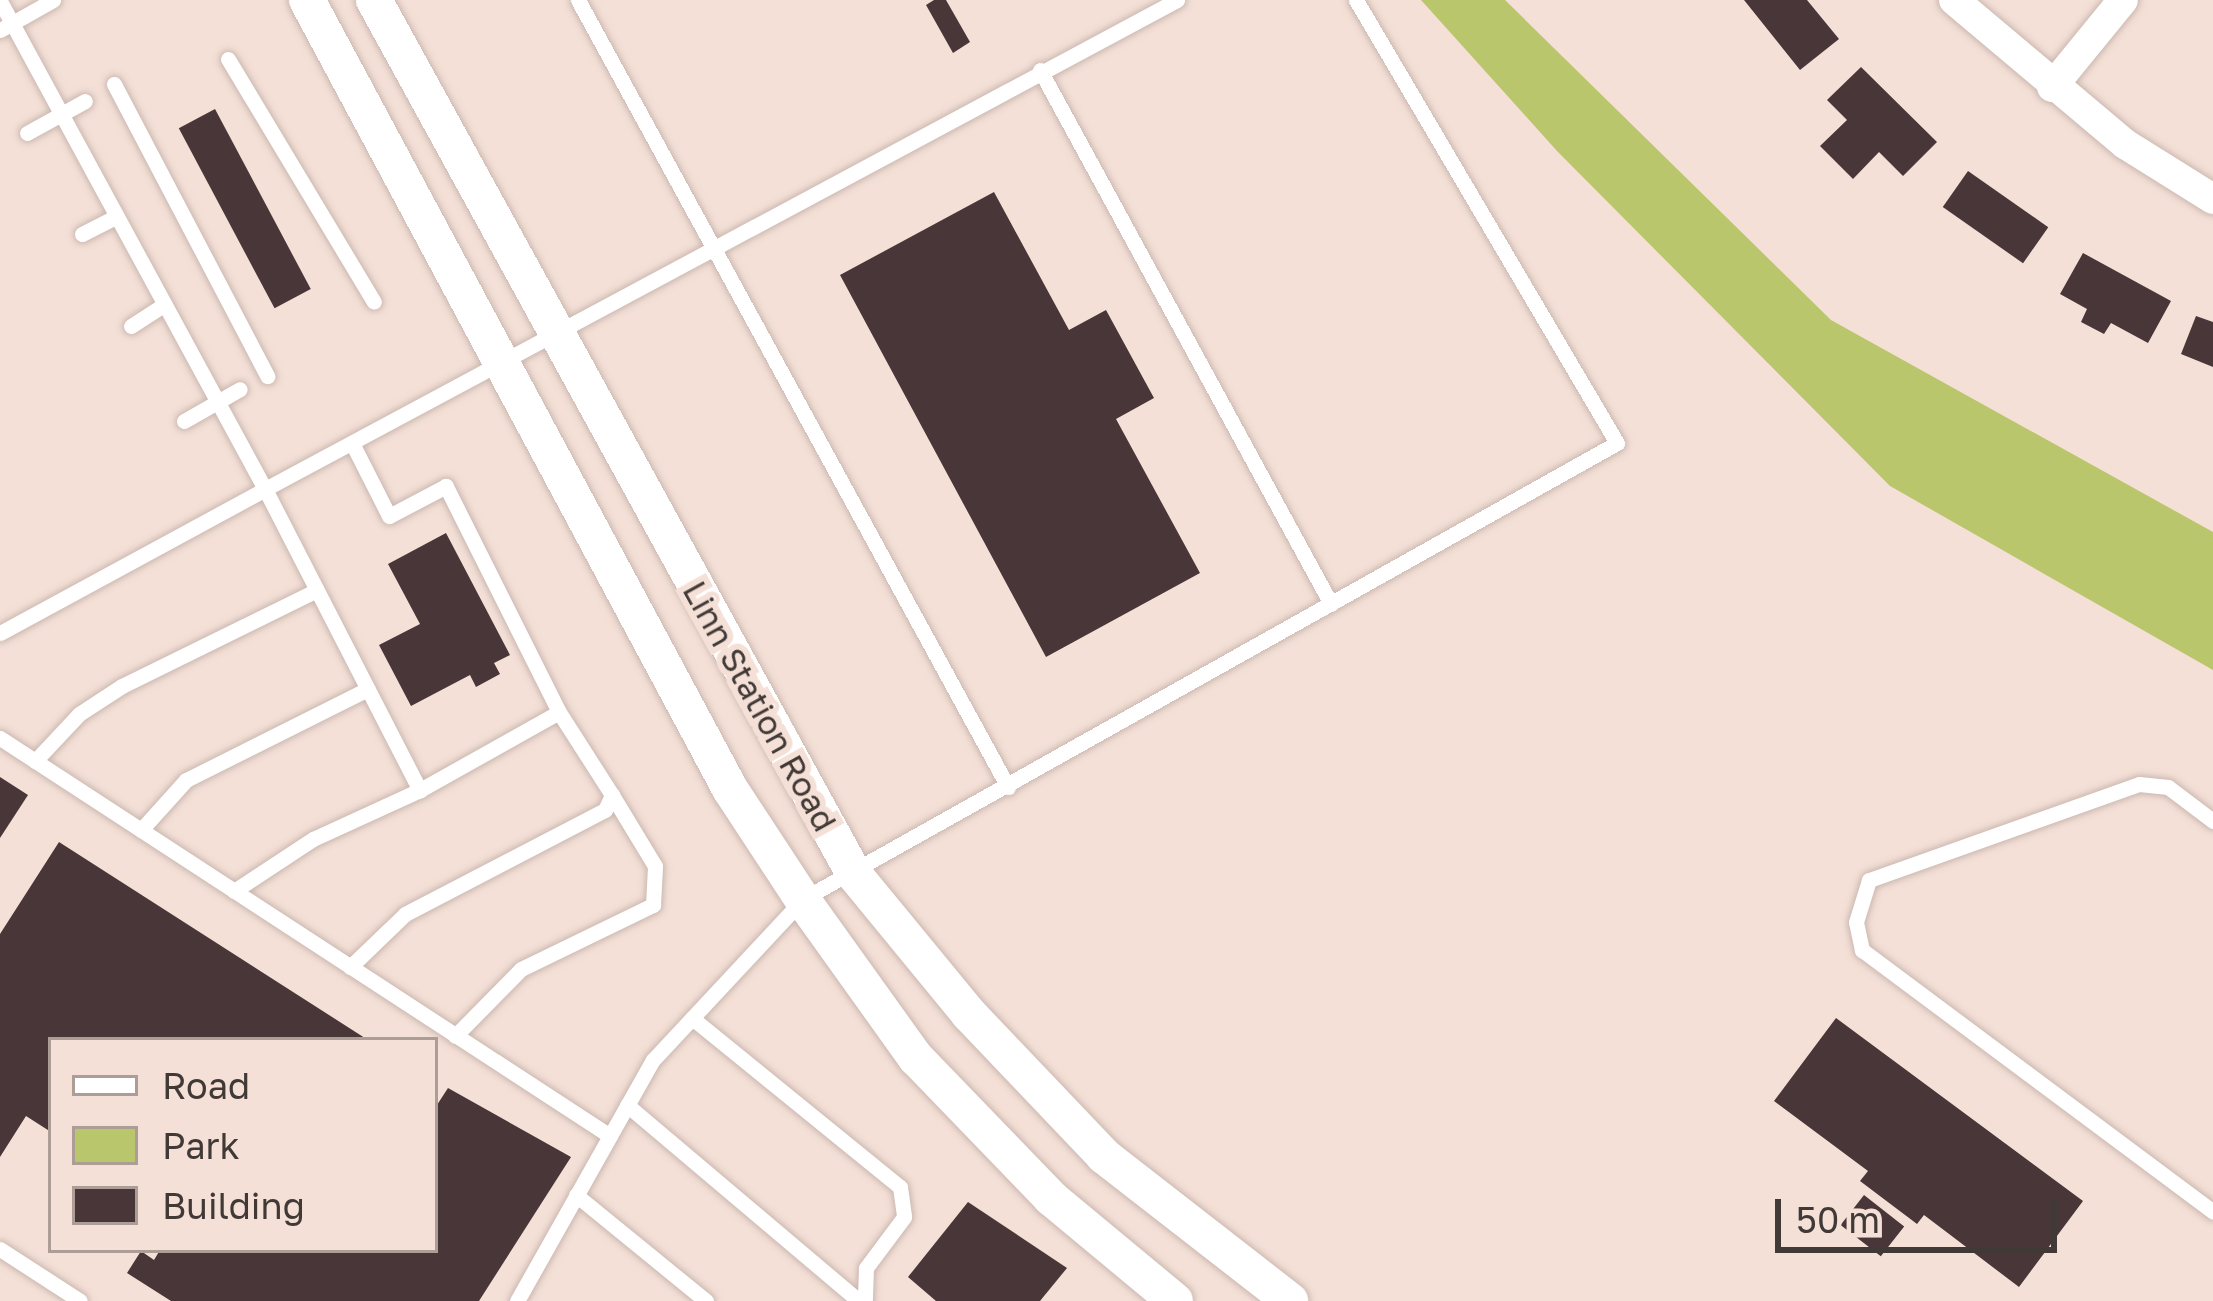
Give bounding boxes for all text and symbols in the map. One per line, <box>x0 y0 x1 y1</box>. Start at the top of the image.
street label: Linn Station Road <box>675 574 845 838</box>
legend <box>48 1037 438 1253</box>
text: Road <box>162 1064 250 1107</box>
text: Park <box>162 1124 240 1167</box>
scale bar <box>1781 1175 2063 1249</box>
text: Building <box>162 1184 305 1227</box>
text: 50 m <box>1796 1198 1880 1241</box>

